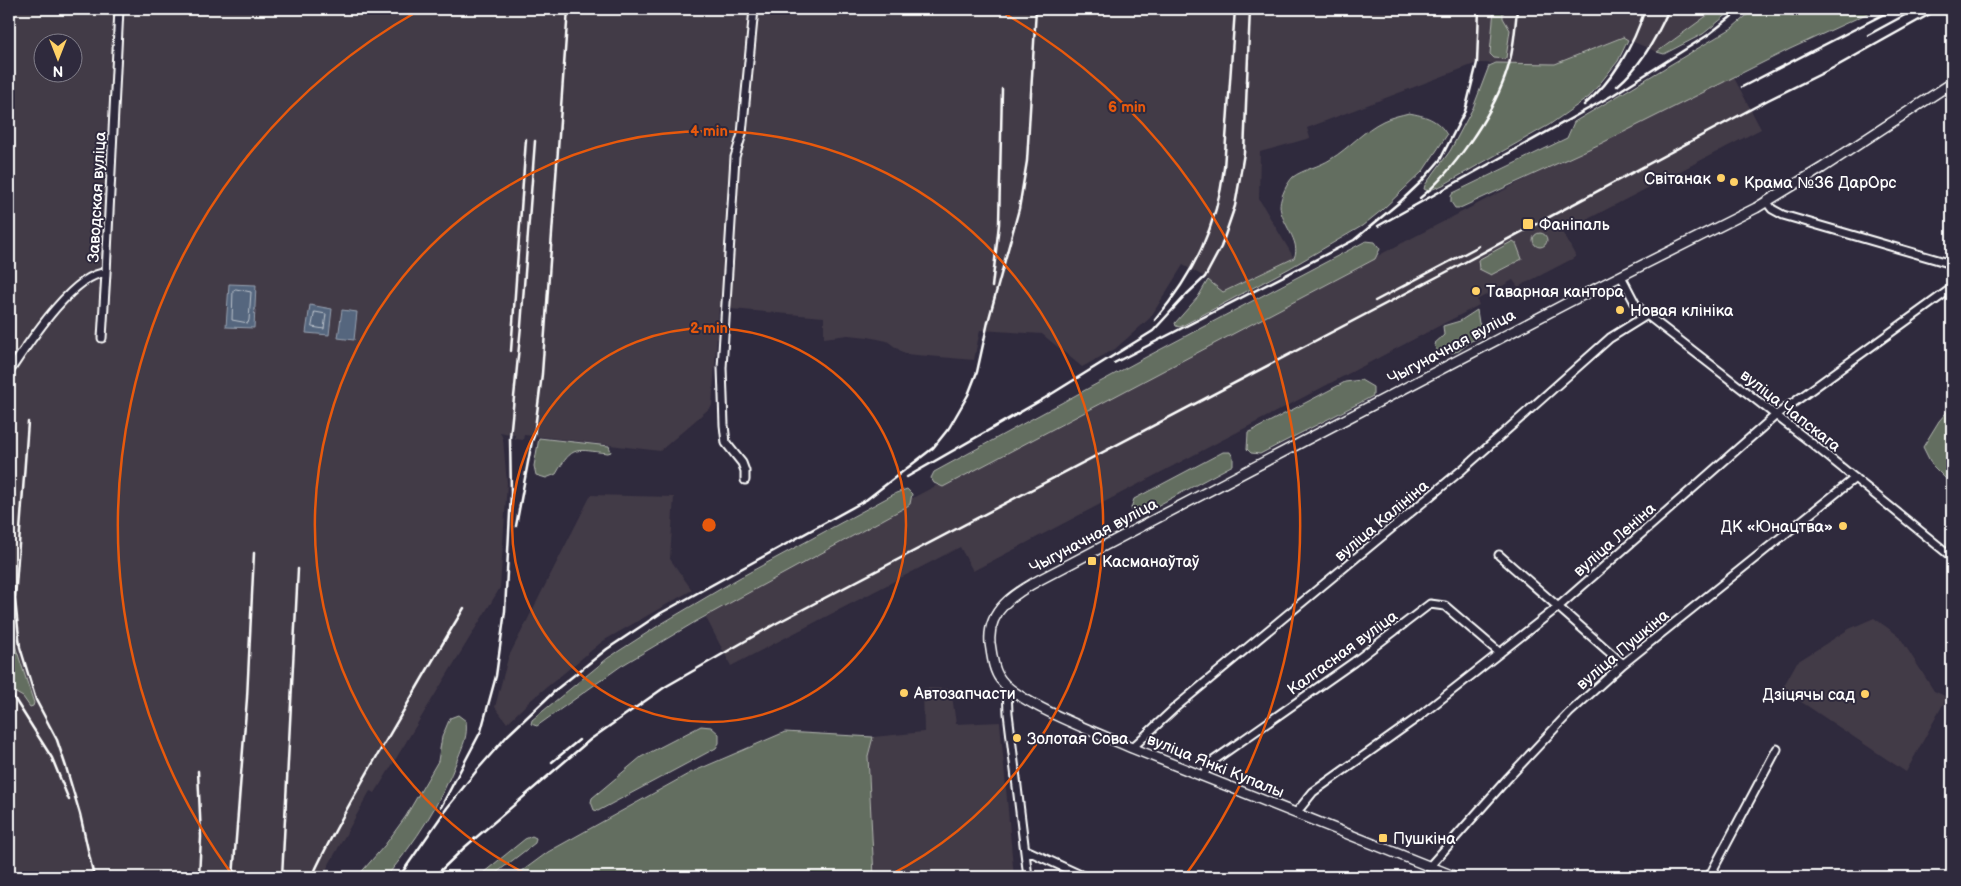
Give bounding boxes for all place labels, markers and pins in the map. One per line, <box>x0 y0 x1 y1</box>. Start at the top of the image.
place label: Світанак <box>1644 170 1711 189</box>
marker: Світанак <box>1715 172 1727 184</box>
place label: Крама №36 ДарОрс <box>1744 174 1897 193</box>
marker: Крама №36 ДарОрс <box>1728 176 1740 188</box>
place label: Фаніпаль <box>1539 216 1610 235</box>
marker: Фаніпаль <box>1521 217 1535 231</box>
place label: Таварная кантора <box>1486 283 1625 302</box>
marker: Таварная кантора <box>1470 285 1482 297</box>
place label: Новая клініка <box>1630 302 1734 321</box>
marker: Новая клініка <box>1614 304 1626 316</box>
centre of rings <box>700 516 718 534</box>
place label: ДК «Юнацтва» <box>1721 518 1833 537</box>
marker: ДК «Юнацтва» <box>1837 520 1849 532</box>
place label: Касманаўтаў <box>1102 553 1200 572</box>
marker: Касманаўтаў <box>1086 555 1098 567</box>
place label: Автозапчасти <box>913 685 1016 704</box>
place label: Дзіцячы сад <box>1763 686 1855 705</box>
marker: Автозапчасти <box>898 687 910 699</box>
marker: Дзіцячы сад <box>1859 688 1871 700</box>
place label: Золотая Сова <box>1027 730 1129 749</box>
marker: Золотая Сова <box>1011 732 1023 744</box>
place label: Пушкіна <box>1393 830 1456 849</box>
marker: Пушкіна <box>1377 832 1389 844</box>

